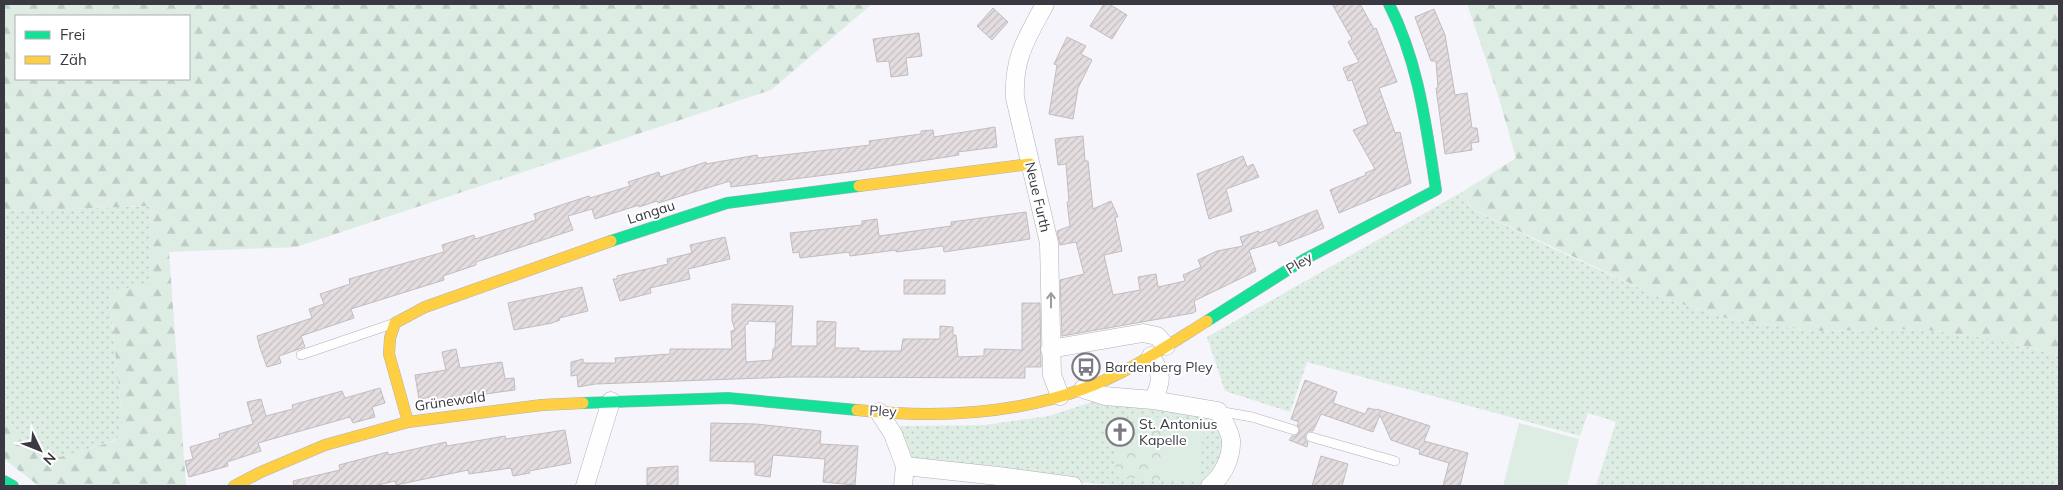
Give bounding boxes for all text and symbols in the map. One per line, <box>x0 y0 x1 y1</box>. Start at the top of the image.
legend <box>15 15 190 80</box>
text: Frei <box>60 25 85 44</box>
text: Zäh <box>60 50 87 69</box>
street label: Neue Furth <box>1021 160 1055 234</box>
street label: Langau <box>625 196 677 228</box>
street label: Pley <box>1283 248 1316 278</box>
one-way arrow <box>1046 292 1055 308</box>
bus stop icon: Bardenberg Pley <box>1071 352 1101 382</box>
place label: Bardenberg Pley <box>1105 358 1213 376</box>
street label: Grünewald <box>413 387 487 415</box>
street label: Pley <box>869 401 898 421</box>
place label: St. Antonius Kapelle <box>1139 415 1218 449</box>
church icon: St. Antonius Kapelle <box>1105 417 1135 447</box>
north arrow <box>15 425 65 475</box>
text: N <box>39 449 60 469</box>

